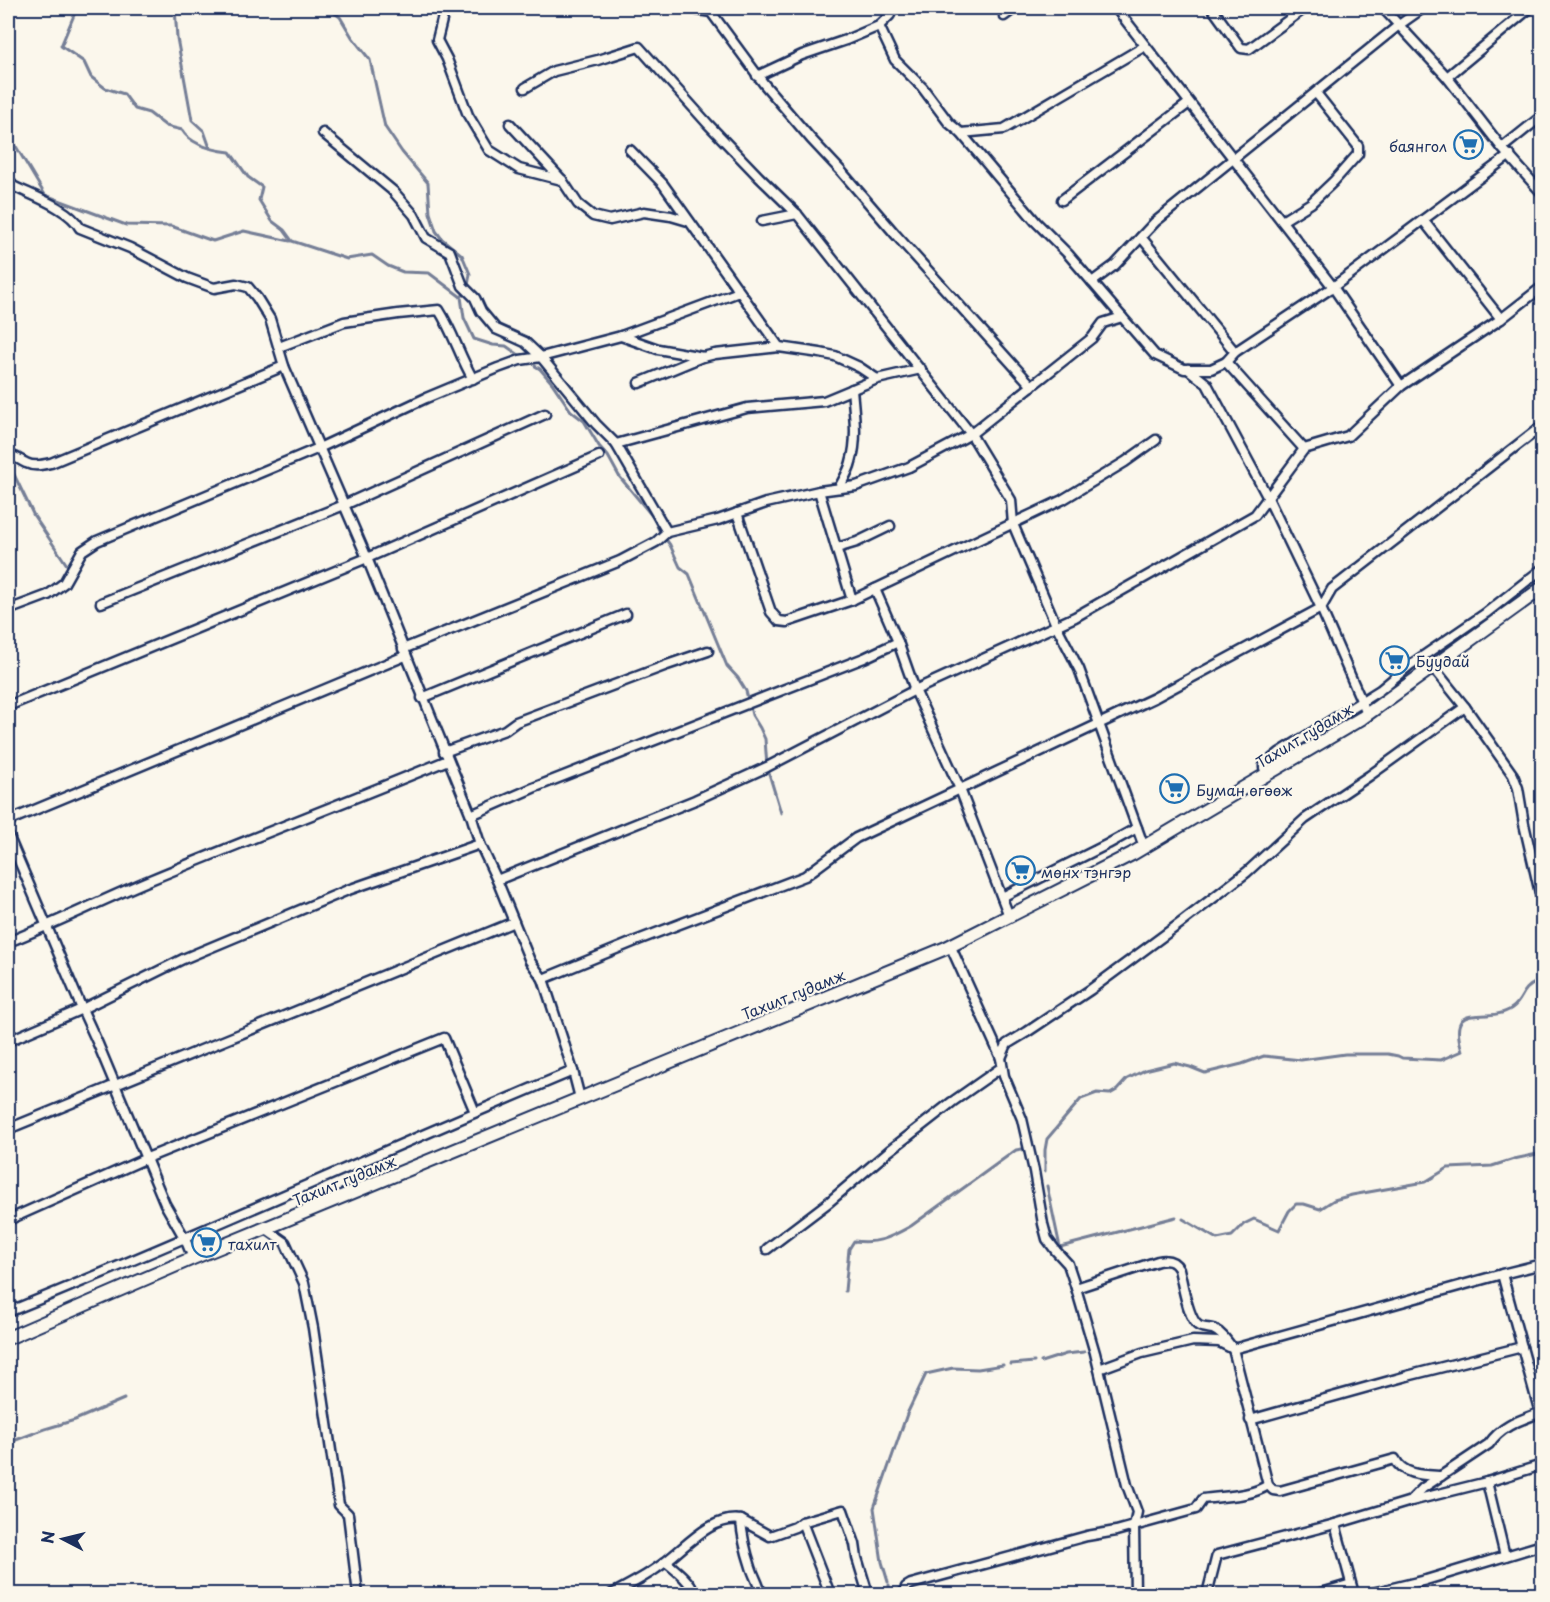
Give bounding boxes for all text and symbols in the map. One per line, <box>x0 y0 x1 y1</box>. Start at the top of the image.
supermarket icon: баянгол <box>1452 129 1484 161</box>
place label: баянгол <box>1389 134 1447 157</box>
supermarket icon: Буудай <box>1379 644 1411 676</box>
place label: Буудай <box>1416 649 1470 672</box>
street label: Тахилт гудамж <box>1251 697 1357 773</box>
supermarket icon: Буман өгөөж <box>1159 773 1191 805</box>
place label: Буман өгөөж <box>1196 778 1292 801</box>
supermarket icon: мөнх тэнгэр <box>1004 855 1036 887</box>
place label: мөнх тэнгэр <box>1041 860 1131 883</box>
street label: Тахилт гудамж <box>738 963 848 1025</box>
street label: Тахилт гудамж <box>289 1149 399 1211</box>
supermarket icon: тахилт <box>191 1227 223 1259</box>
place label: тахилт <box>228 1232 278 1255</box>
north arrow <box>33 1509 93 1569</box>
text: N <box>34 1529 60 1545</box>

